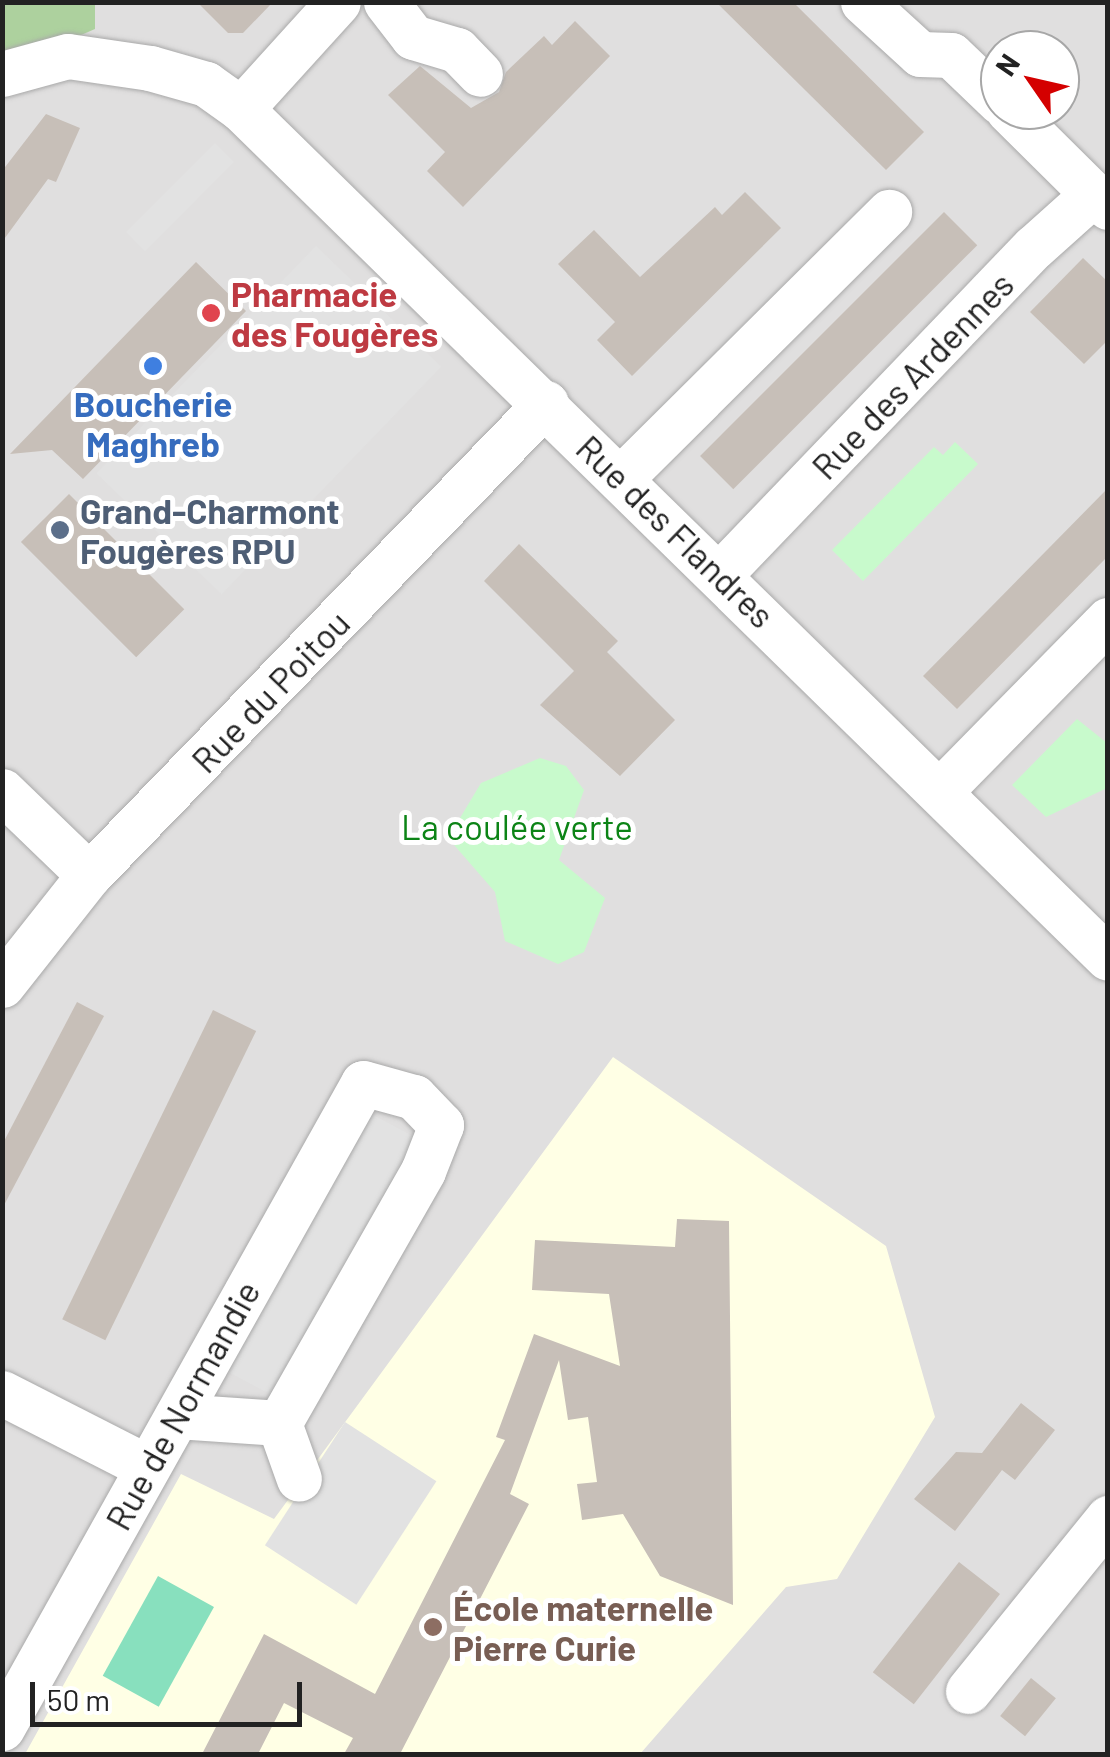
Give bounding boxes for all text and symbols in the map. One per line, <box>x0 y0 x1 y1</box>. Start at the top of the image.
north arrow <box>980 30 1080 130</box>
text: N <box>987 47 1026 82</box>
street label: Rue des Ardennes <box>803 263 1021 487</box>
place label: Pharmacie des Fougères <box>231 272 438 354</box>
marker: Pharmacie des Fougères <box>200 302 222 324</box>
marker: Boucherie Maghreb <box>142 355 164 377</box>
place label: Boucherie Maghreb <box>74 382 232 464</box>
street label: Rue des Flandres <box>568 426 784 636</box>
place label: Grand-Charmont Fougères RPU <box>80 489 340 571</box>
marker: Grand-Charmont Fougères RPU <box>49 519 71 541</box>
street label: Rue du Poitou <box>182 601 358 781</box>
park label: La coulée verte <box>401 805 633 847</box>
street label: Rue de Normandie <box>96 1273 268 1537</box>
place label: École maternelle Pierre Curie <box>453 1586 713 1668</box>
marker: École maternelle Pierre Curie <box>422 1616 444 1638</box>
scale bar <box>35 1662 308 1724</box>
text: 50 m <box>47 1681 110 1717</box>

